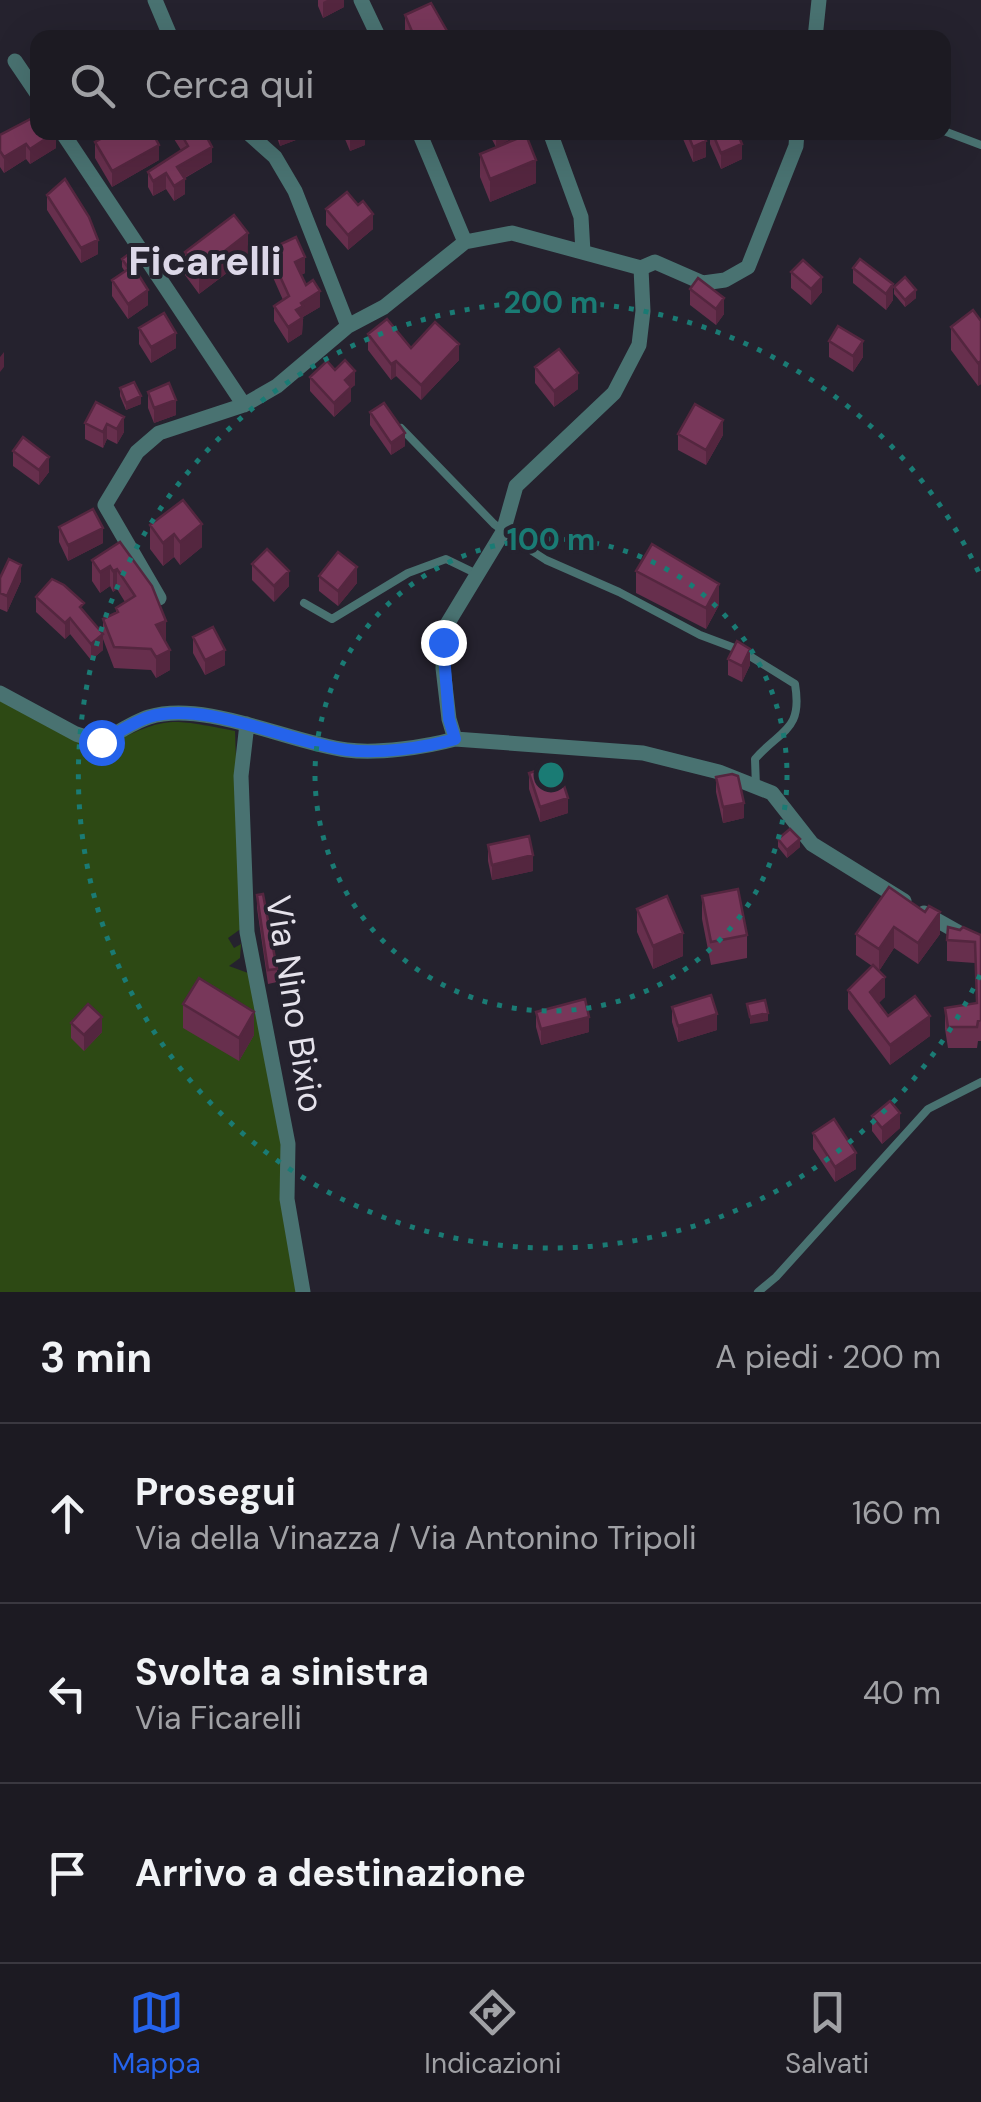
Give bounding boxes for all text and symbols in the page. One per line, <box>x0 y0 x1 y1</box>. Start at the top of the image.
search box <box>30 30 951 140</box>
icon: search <box>65 58 120 113</box>
text: Cerca qui <box>145 60 314 110</box>
district label: Ficarelli <box>128 235 282 287</box>
text: 200 m <box>504 283 598 322</box>
text: 100 m <box>507 520 595 559</box>
route end <box>421 620 467 666</box>
route start <box>79 720 125 766</box>
centre of rings <box>533 757 569 793</box>
street label: Via Nino Bixio <box>255 892 335 1116</box>
text: 3 min <box>40 1330 152 1385</box>
text: A piedi · 200 m <box>715 1336 941 1378</box>
text: Prosegui <box>135 1467 296 1517</box>
icon: ahead <box>40 1486 95 1541</box>
text: 160 m <box>852 1492 941 1534</box>
text: Via della Vinazza / Via Antonino Tripoli <box>135 1517 697 1559</box>
text: Svolta a sinistra <box>135 1647 429 1697</box>
icon: left <box>40 1666 95 1721</box>
text: 40 m <box>863 1672 941 1714</box>
text: Via Ficarelli <box>135 1697 302 1739</box>
icon: arrive <box>40 1846 95 1901</box>
text: Arrivo a destinazione <box>135 1848 526 1898</box>
tab: Mappa <box>112 1985 201 2082</box>
tab: Indicazioni <box>424 1985 561 2082</box>
tab: Salvati <box>785 1985 869 2082</box>

